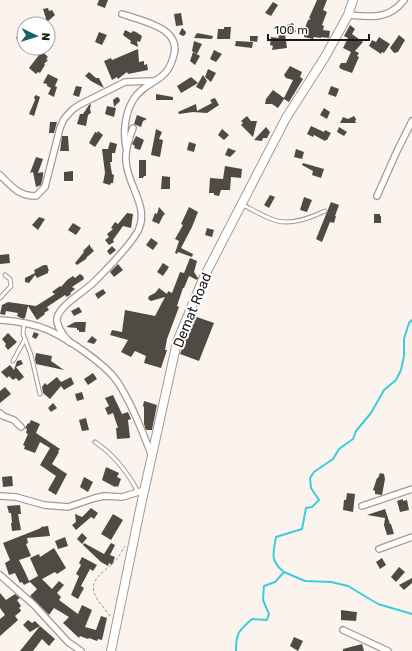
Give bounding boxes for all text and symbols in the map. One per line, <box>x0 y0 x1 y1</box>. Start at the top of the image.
north arrow <box>16 16 56 56</box>
scale bar <box>268 16 369 42</box>
text: 100 m <box>274 23 308 37</box>
text: N <box>39 32 52 41</box>
street label: Demat Road <box>170 270 215 350</box>

